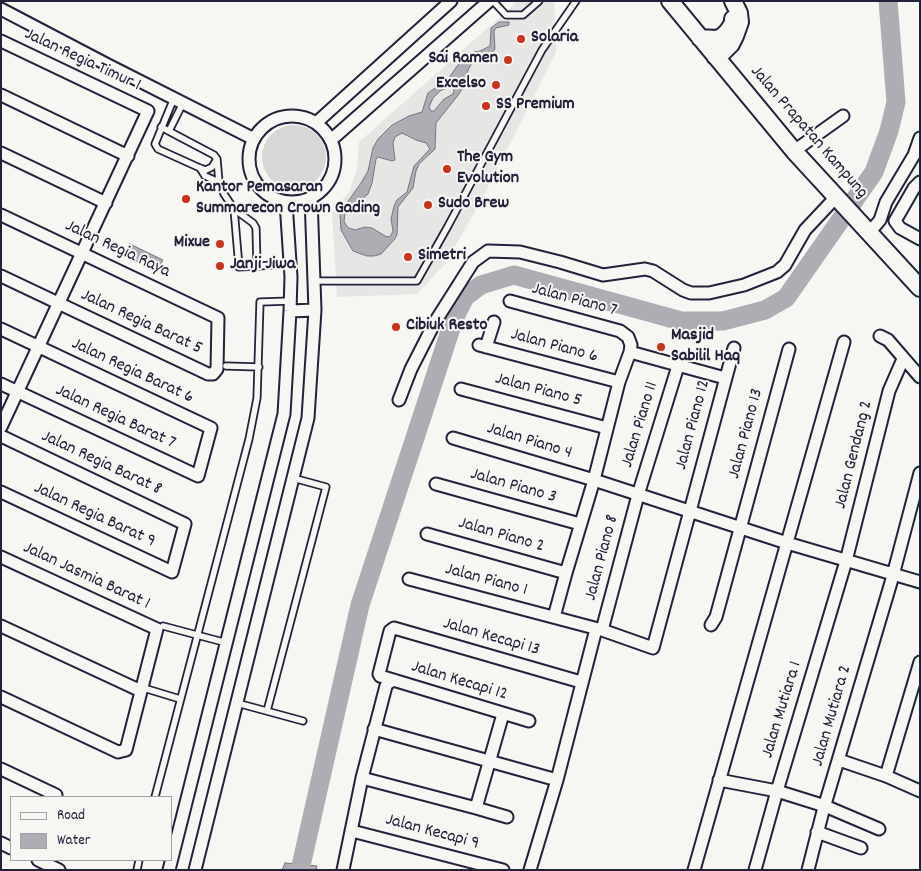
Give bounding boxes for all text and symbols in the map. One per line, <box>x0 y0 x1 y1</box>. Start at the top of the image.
street label: Jalan Regia Timur 1 <box>20 25 144 97</box>
place label: Solaria <box>531 28 578 50</box>
marker: Solaria <box>515 33 527 45</box>
place label: Sai Ramen <box>428 49 498 71</box>
marker: Sai Ramen <box>502 54 514 66</box>
street label: Jalan Prapatan Kampung <box>744 62 872 204</box>
place label: Excelso <box>436 74 486 96</box>
marker: Excelso <box>490 79 502 91</box>
place label: SS Premium <box>496 95 575 117</box>
marker: SS Premium <box>480 100 492 112</box>
place label: The Gym Evolution <box>457 148 519 190</box>
marker: The Gym Evolution <box>441 163 453 175</box>
place label: Kantor Pemasaran Summarecon Crown Gading <box>196 178 380 220</box>
marker: Kantor Pemasaran Summarecon Crown Gading <box>180 193 192 205</box>
place label: Sudo Brew <box>438 194 509 216</box>
marker: Sudo Brew <box>422 199 434 211</box>
street label: Jalan Regia Raya <box>61 216 173 284</box>
place label: Mixue <box>174 233 210 255</box>
marker: Mixue <box>214 238 226 250</box>
place label: Simetri <box>418 246 466 268</box>
marker: Simetri <box>402 251 414 263</box>
place label: Janji Jiwa <box>230 255 295 277</box>
marker: Janji Jiwa <box>214 260 226 272</box>
street label: Jalan Piano 7 <box>529 279 619 323</box>
street label: Jalan Regia Barat 5 <box>77 285 205 361</box>
place label: Cibiuk Resto <box>406 316 487 338</box>
marker: Cibiuk Resto <box>390 321 402 333</box>
street label: Jalan Piano 6 <box>508 325 600 369</box>
place label: Masjid Sabilil Haq <box>671 326 740 368</box>
street label: Jalan Regia Barat 6 <box>67 334 197 410</box>
marker: Masjid Sabilil Haq <box>655 341 667 353</box>
street label: Jalan Piano 5 <box>492 369 584 413</box>
street label: Jalan Piano 12 <box>672 378 716 472</box>
street label: Jalan Piano 11 <box>618 380 664 470</box>
street label: Jalan Regia Barat 7 <box>51 381 179 455</box>
street label: Jalan Piano 13 <box>725 387 769 481</box>
street label: Jalan Gendang 2 <box>831 399 879 511</box>
street label: Jalan Piano 4 <box>484 419 574 465</box>
street label: Jalan Regia Barat 8 <box>37 427 165 501</box>
street label: Jalan Piano 3 <box>467 464 559 510</box>
street label: Jalan Regia Barat 9 <box>30 478 158 554</box>
street label: Jalan Piano 2 <box>456 513 546 559</box>
street label: Jalan Piano 8 <box>581 513 625 603</box>
street label: Jalan Jasmia Barat 1 <box>19 538 153 616</box>
street label: Jalan Piano 1 <box>442 560 530 602</box>
street label: Jalan Kecapi 13 <box>440 614 542 662</box>
street label: Jalan Kecapi 12 <box>408 657 510 707</box>
street label: Jalan Mutiara 1 <box>758 659 808 761</box>
street label: Jalan Mutiara 2 <box>808 663 858 769</box>
legend <box>10 796 172 861</box>
text: Road <box>57 805 85 827</box>
street label: Jalan Kecapi 9 <box>383 810 481 856</box>
text: Water <box>57 830 90 852</box>

